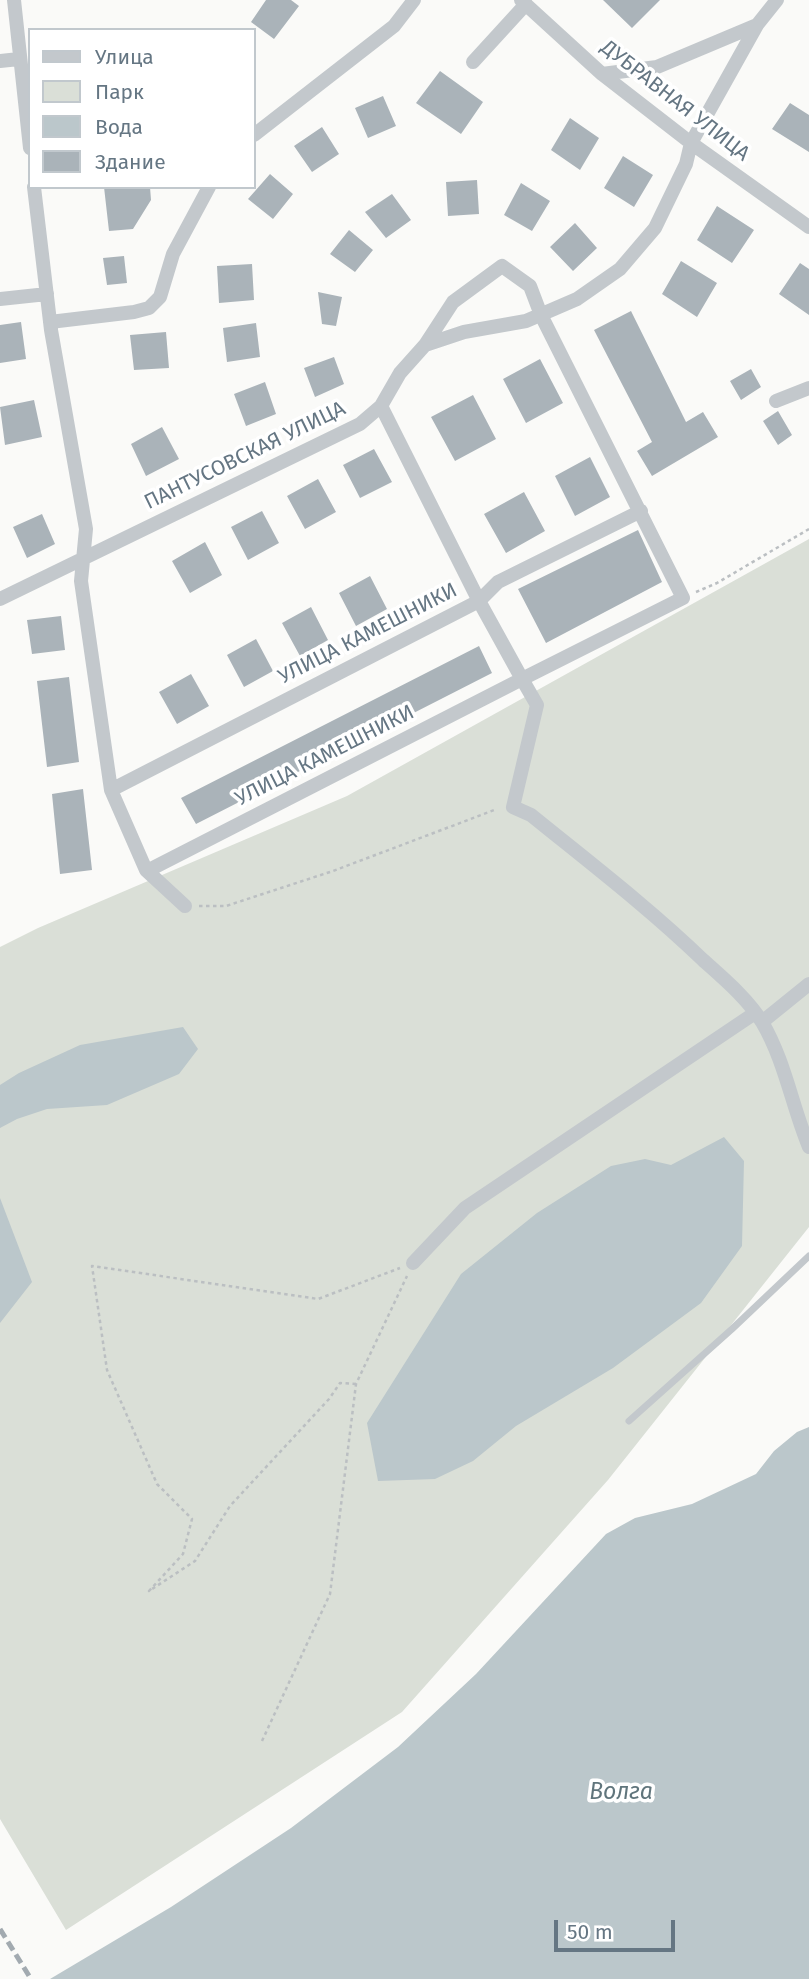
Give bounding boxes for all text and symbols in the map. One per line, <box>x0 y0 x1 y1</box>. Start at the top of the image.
legend <box>28 28 256 189</box>
street label: ДУБРАВНАЯ УЛИЦА <box>596 35 754 167</box>
text: Улица <box>95 44 154 70</box>
text: Парк <box>95 79 144 105</box>
text: Вода <box>95 114 143 140</box>
text: Здание <box>95 149 166 175</box>
street label: ПАНТУСОВСКАЯ УЛИЦА <box>140 396 350 516</box>
street label: УЛИЦА КАМЕШНИКИ <box>274 578 462 690</box>
street label: УЛИЦА КАМЕШНИКИ <box>231 700 419 812</box>
water label: Волга <box>589 1779 653 1807</box>
scale bar <box>557 1906 678 1950</box>
text: 50 m <box>567 1919 613 1945</box>

